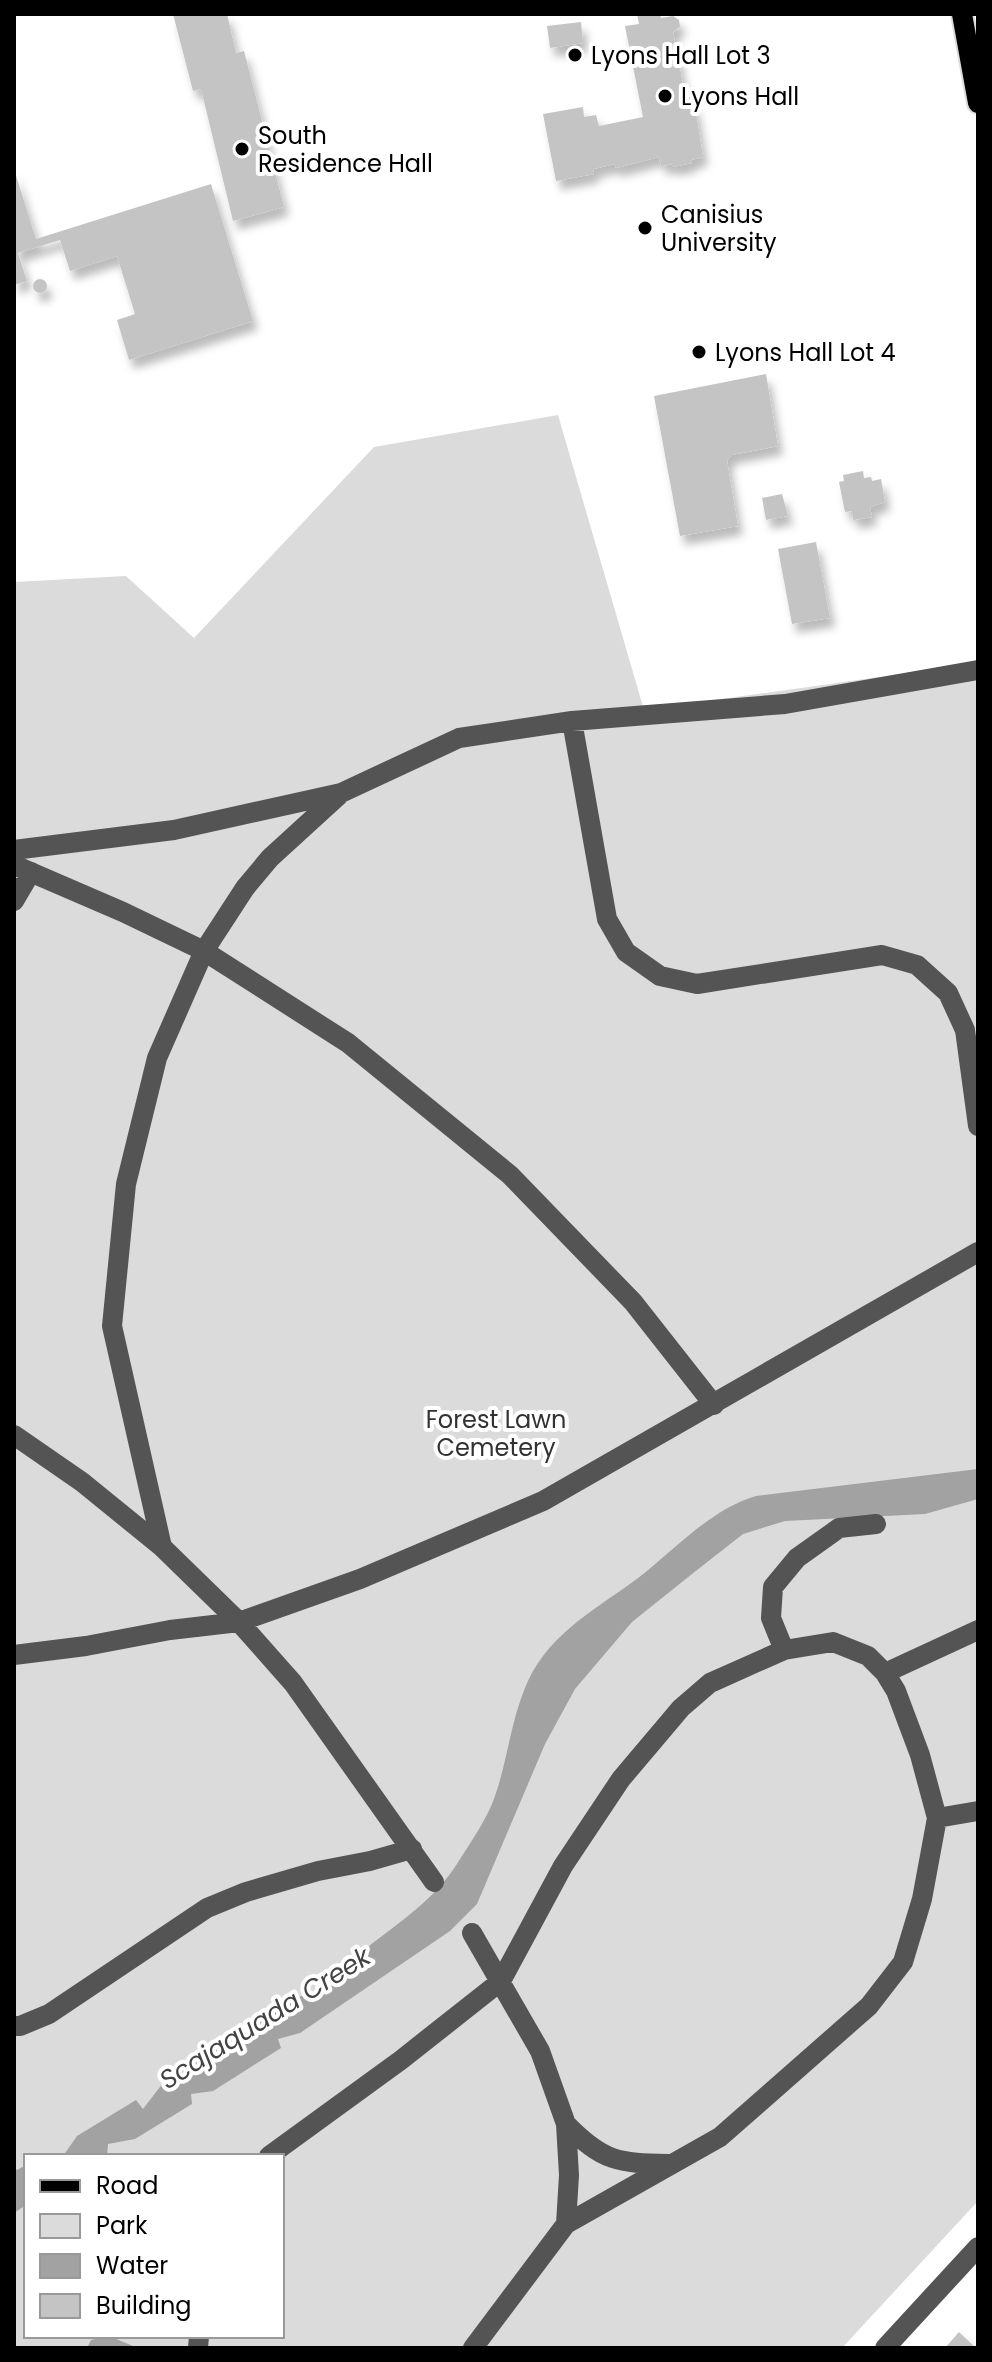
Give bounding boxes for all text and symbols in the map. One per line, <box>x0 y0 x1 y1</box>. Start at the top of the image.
place label: Lyons Hall Lot 3 <box>591 39 771 72</box>
marker: Lyons Hall Lot 3 <box>566 46 584 64</box>
place label: Lyons Hall <box>681 80 799 113</box>
marker: Lyons Hall <box>656 87 674 105</box>
place label: South Residence Hall <box>258 119 433 180</box>
marker: South Residence Hall <box>233 140 251 158</box>
place label: Canisius University <box>661 198 777 259</box>
marker: Canisius University <box>636 219 654 237</box>
place label: Lyons Hall Lot 4 <box>715 336 896 369</box>
marker: Lyons Hall Lot 4 <box>690 343 708 361</box>
park label: Forest Lawn Cemetery <box>426 1403 566 1464</box>
water label: Scajaquada Creek <box>153 1938 379 2098</box>
legend <box>24 2154 284 2338</box>
text: Road <box>96 2169 158 2202</box>
text: Park <box>96 2209 148 2242</box>
text: Water <box>96 2249 168 2282</box>
text: Building <box>96 2289 192 2322</box>

